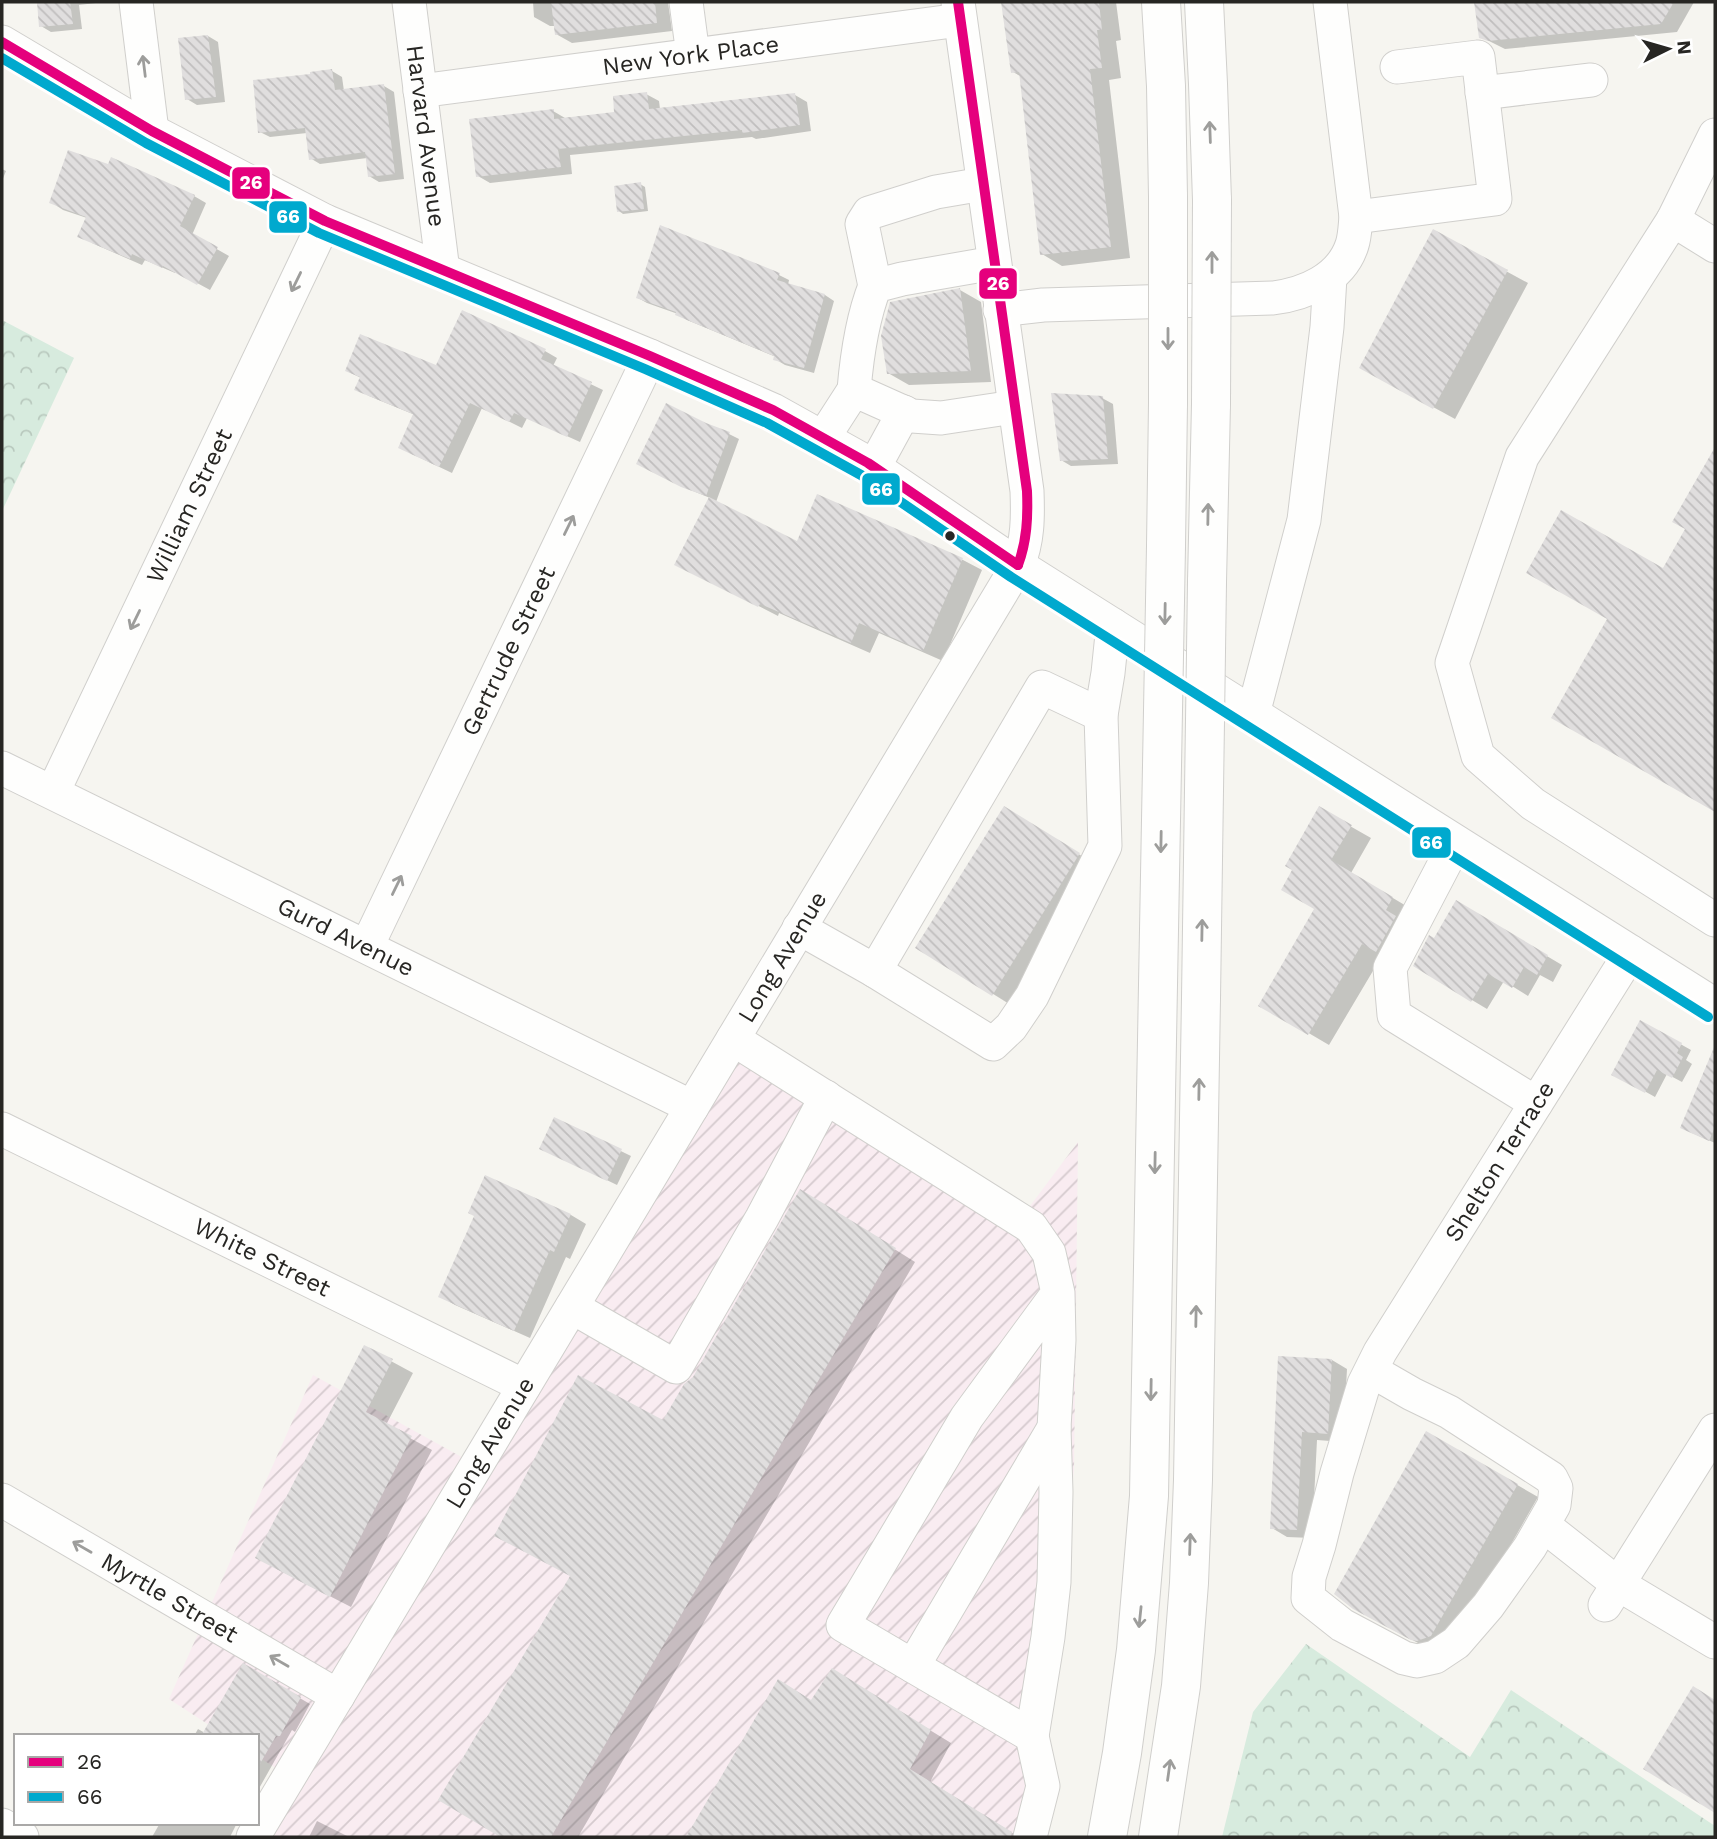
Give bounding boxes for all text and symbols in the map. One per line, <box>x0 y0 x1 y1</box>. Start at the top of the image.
north arrow <box>1633 14 1703 84</box>
street label: New York Place <box>601 30 781 81</box>
text: N <box>1672 40 1697 56</box>
street label: Harvard Avenue <box>401 43 451 229</box>
one-way arrow <box>137 55 150 78</box>
one-way arrow <box>1204 121 1217 144</box>
line badge: 26 <box>231 166 271 200</box>
text: 26 <box>239 171 263 194</box>
line badge: 66 <box>268 200 308 234</box>
text: 66 <box>276 205 300 228</box>
one-way arrow <box>1205 251 1219 274</box>
line badge: 26 <box>978 267 1018 300</box>
one-way arrow <box>289 271 302 293</box>
text: 26 <box>986 272 1010 295</box>
one-way arrow <box>1161 327 1175 350</box>
street label: William Street <box>141 424 238 587</box>
line badge: 66 <box>861 472 901 506</box>
text: 66 <box>869 478 893 501</box>
one-way arrow <box>1202 503 1215 526</box>
one-way arrow <box>563 515 576 536</box>
unlabelled marker <box>943 529 957 543</box>
street label: Gertrude Street <box>456 562 561 740</box>
one-way arrow <box>1158 602 1172 625</box>
one-way arrow <box>127 610 140 631</box>
line badge: 66 <box>1411 826 1452 859</box>
one-way arrow <box>1154 830 1168 853</box>
text: 66 <box>1419 831 1443 854</box>
one-way arrow <box>390 875 404 896</box>
street label: Long Avenue <box>732 886 832 1028</box>
street label: Gurd Avenue <box>273 892 419 982</box>
one-way arrow <box>1195 919 1208 942</box>
street label: Shelton Terrace <box>1439 1076 1560 1247</box>
one-way arrow <box>1192 1077 1206 1100</box>
one-way arrow <box>1149 1151 1162 1174</box>
street label: White Street <box>189 1212 335 1303</box>
one-way arrow <box>1189 1305 1202 1328</box>
street label: Long Avenue <box>440 1372 540 1514</box>
one-way arrow <box>1145 1378 1158 1401</box>
one-way arrow <box>1184 1532 1197 1555</box>
one-way arrow <box>73 1540 93 1554</box>
street label: Myrtle Street <box>96 1547 243 1649</box>
one-way arrow <box>1133 1606 1146 1628</box>
one-way arrow <box>269 1654 289 1668</box>
legend <box>14 1734 259 1825</box>
text: 26 <box>77 1749 102 1774</box>
one-way arrow <box>1163 1759 1176 1782</box>
text: 66 <box>77 1784 103 1809</box>

